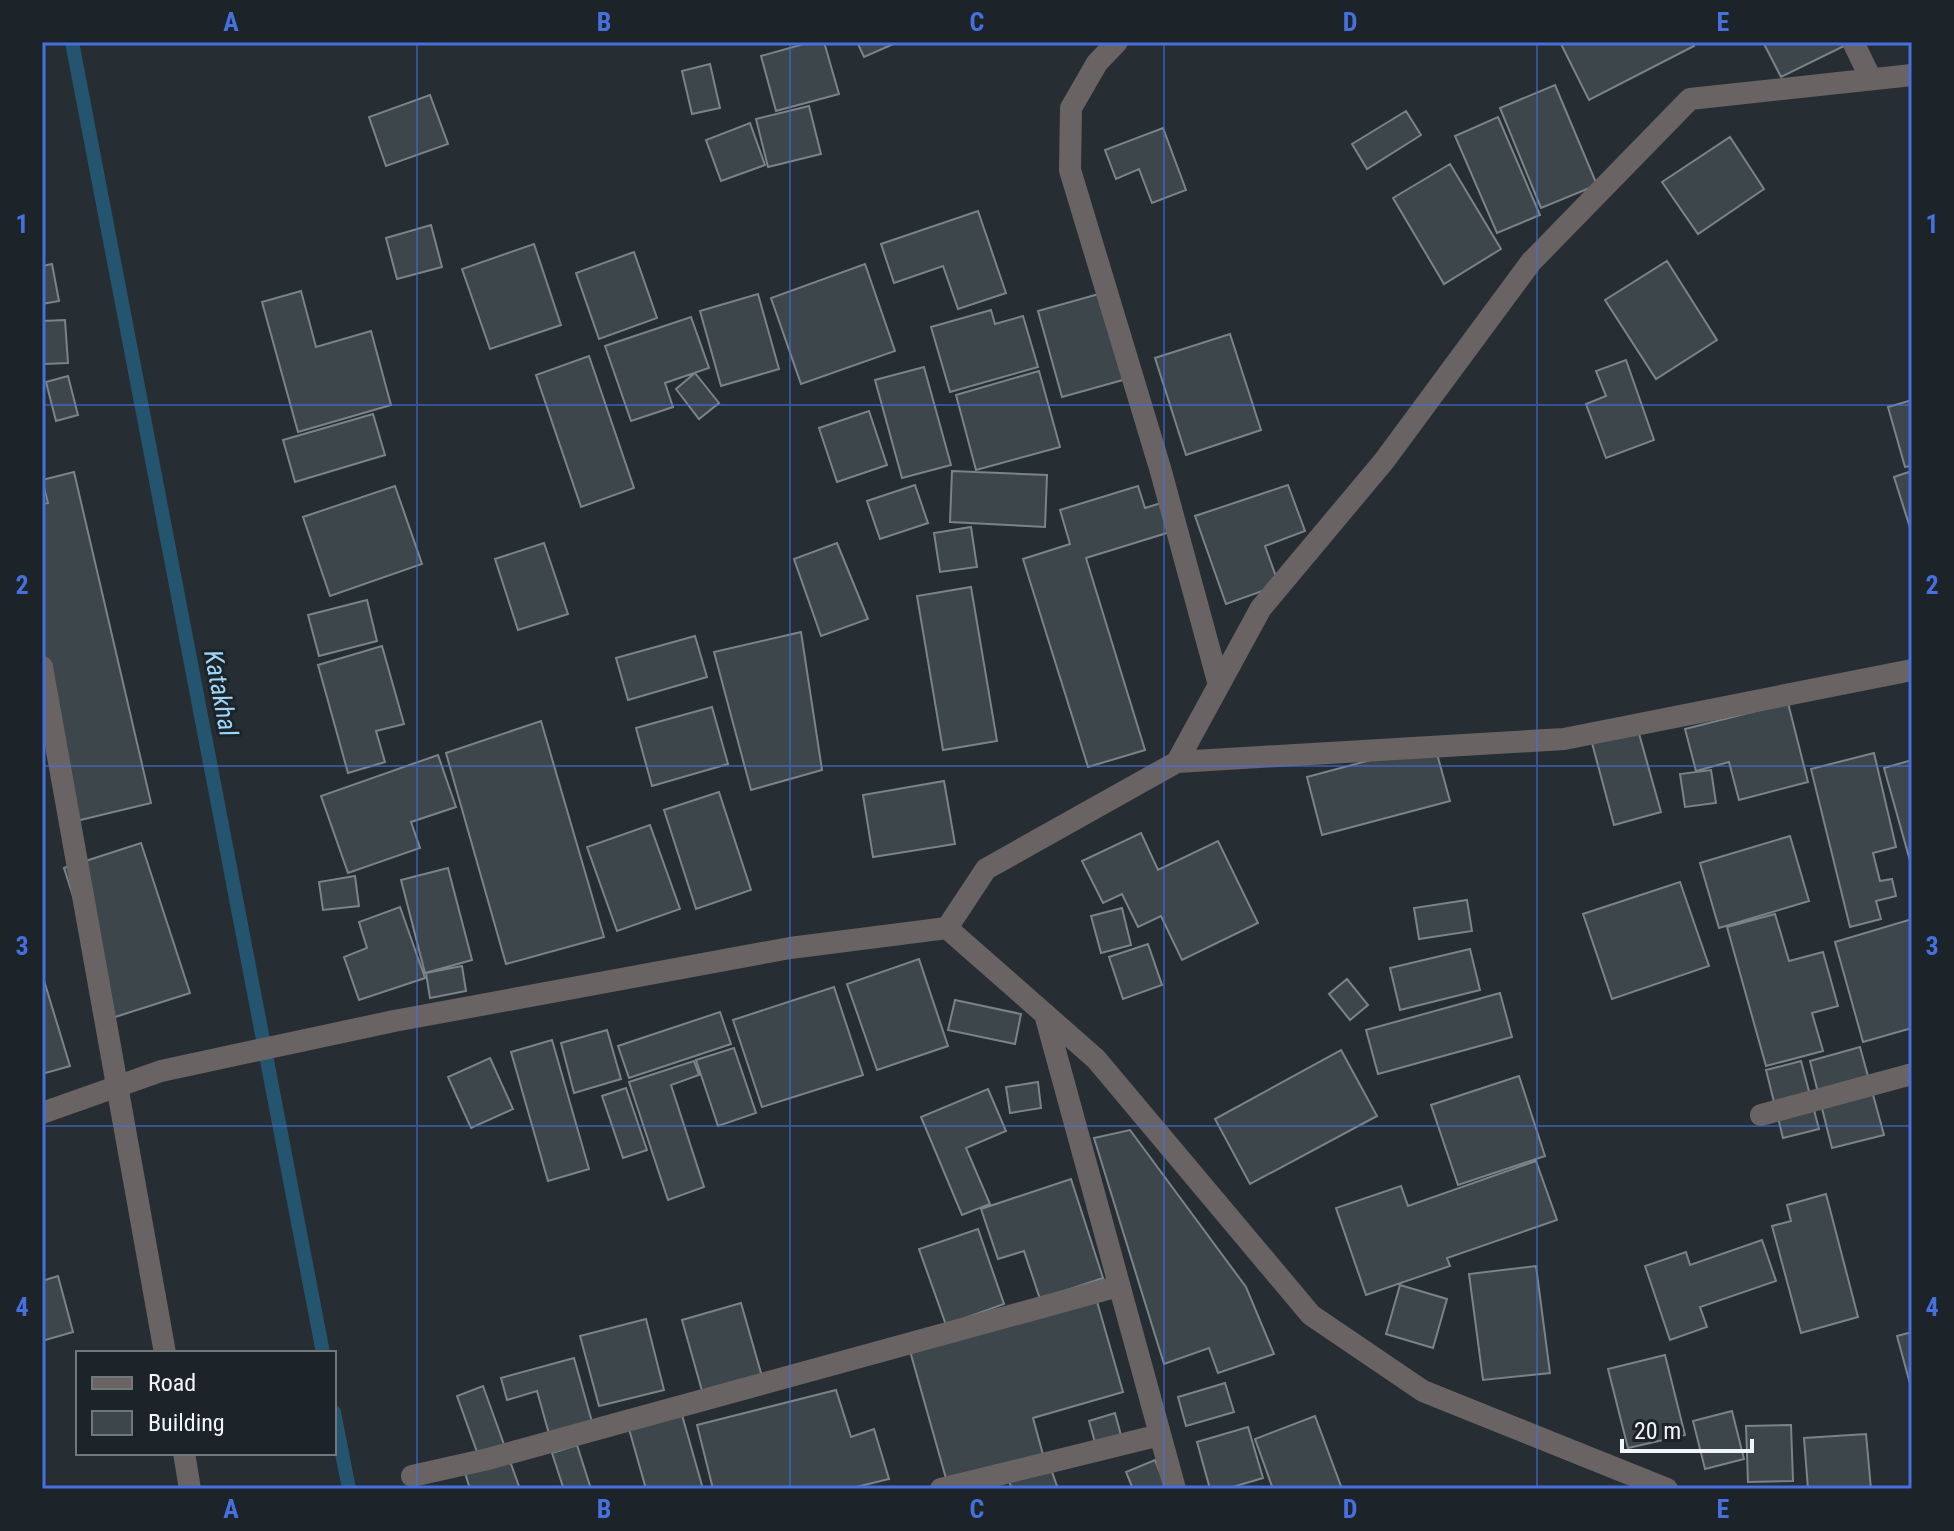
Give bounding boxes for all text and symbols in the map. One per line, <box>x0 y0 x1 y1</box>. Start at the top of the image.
text: A <box>223 7 239 37</box>
text: B <box>597 7 611 37</box>
text: C <box>970 7 985 37</box>
text: D <box>1343 7 1357 37</box>
text: E <box>1717 7 1730 37</box>
text: 1 <box>15 209 29 239</box>
text: 1 <box>1925 209 1939 239</box>
text: 2 <box>15 570 29 600</box>
text: 2 <box>1925 570 1939 600</box>
water label: Katakhal <box>198 648 244 740</box>
text: 3 <box>15 931 29 961</box>
text: 3 <box>1925 931 1939 961</box>
text: 4 <box>15 1292 29 1322</box>
text: 4 <box>1925 1292 1939 1322</box>
legend <box>76 1351 336 1455</box>
text: Road <box>148 1369 196 1397</box>
scale bar <box>1622 1403 1752 1453</box>
text: Building <box>148 1409 225 1437</box>
text: 20 m <box>1634 1417 1681 1445</box>
text: A <box>223 1494 239 1524</box>
text: B <box>597 1494 611 1524</box>
text: C <box>970 1494 985 1524</box>
text: D <box>1343 1494 1357 1524</box>
text: E <box>1717 1494 1730 1524</box>

